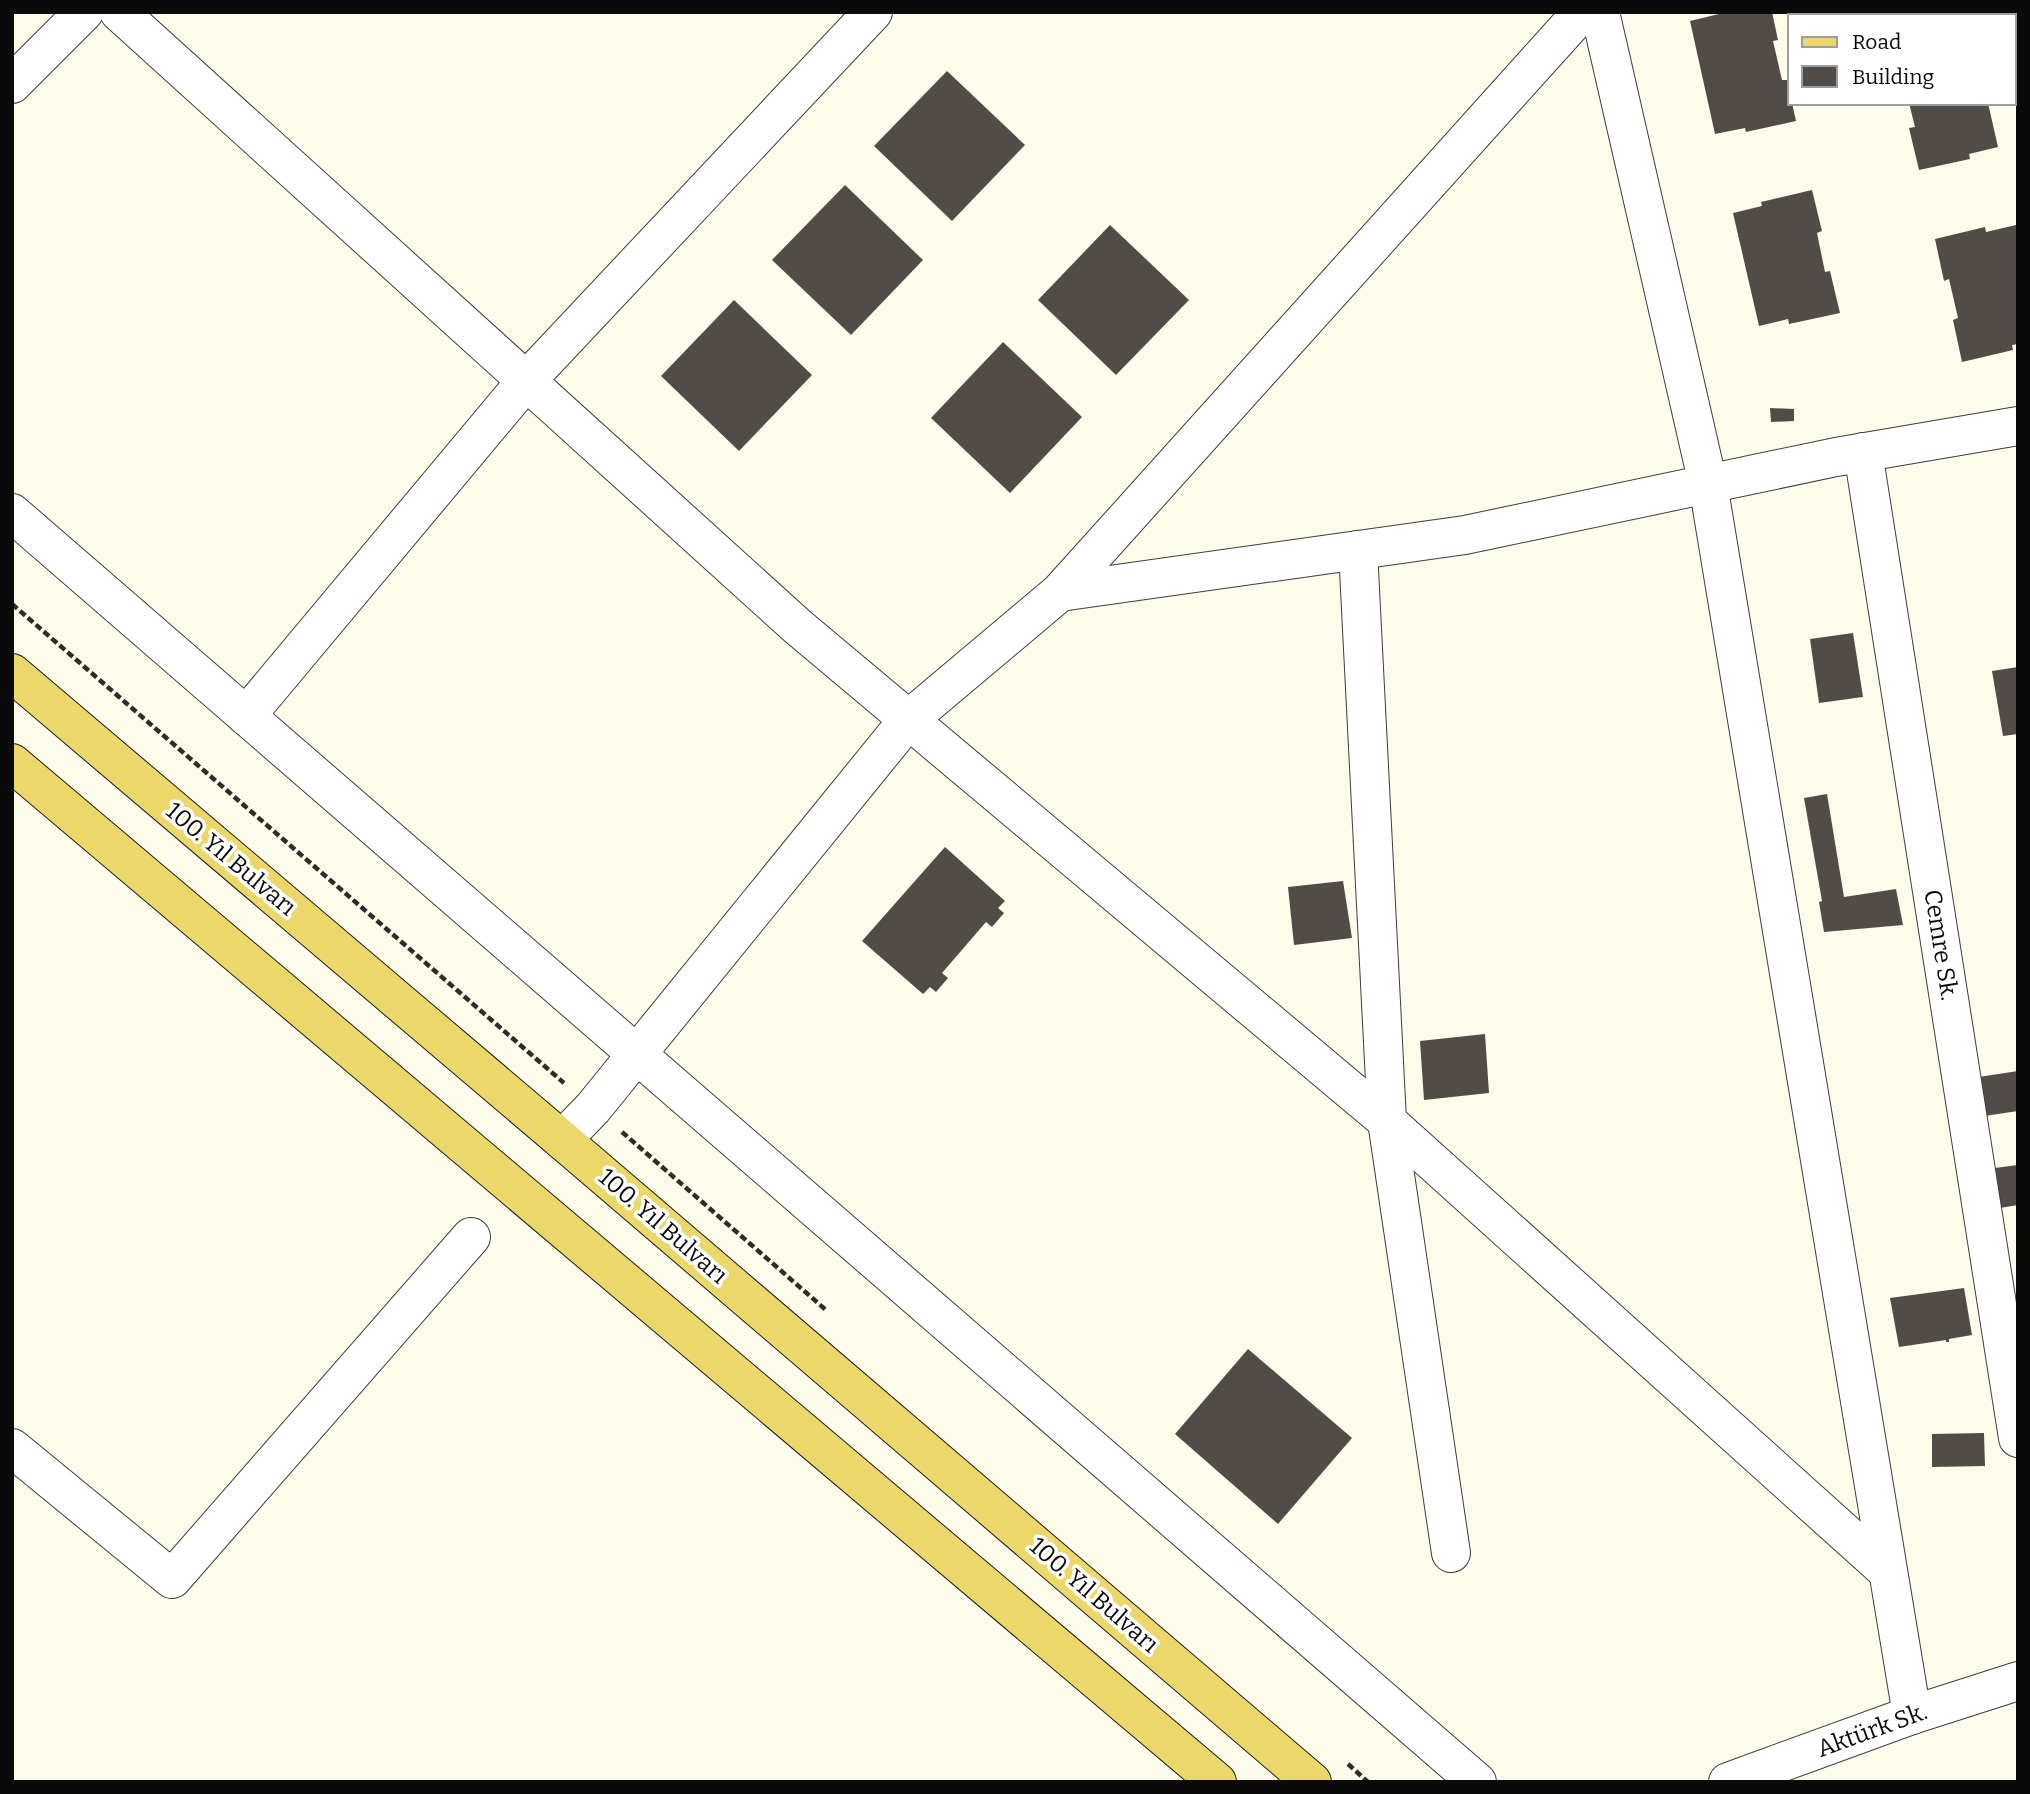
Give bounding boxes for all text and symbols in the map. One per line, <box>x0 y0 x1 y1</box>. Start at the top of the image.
legend <box>1788 14 2016 105</box>
text: Road <box>1852 29 1901 55</box>
text: Building <box>1852 64 1935 90</box>
street label: 100. Yıl Bulvarı <box>160 797 302 921</box>
street label: Cemre Sk. <box>1918 888 1964 1002</box>
street label: 100. Yıl Bulvarı <box>593 1163 733 1289</box>
street label: 100. Yıl Bulvarı <box>1024 1532 1164 1658</box>
street label: Aktürk Sk. <box>1813 1697 1931 1763</box>

